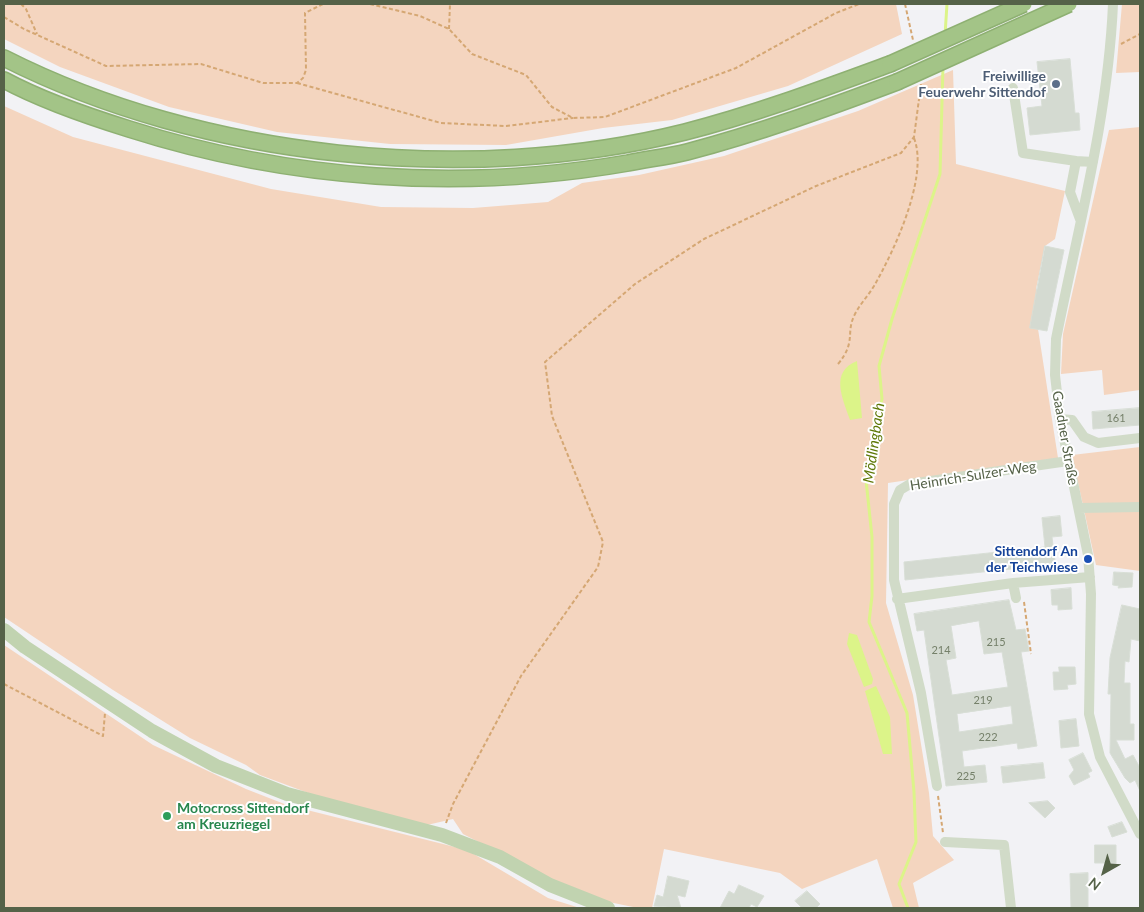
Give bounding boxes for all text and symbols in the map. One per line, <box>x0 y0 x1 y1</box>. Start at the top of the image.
place label: Freiwillige Feuerwehr Sittendof <box>918 68 1046 100</box>
marker: Freiwillige Feuerwehr Sittendof <box>1050 78 1062 90</box>
street label: Gaadner Straße <box>1048 389 1082 487</box>
water label: Mödlingbach <box>859 402 889 484</box>
house number: 161 <box>1106 411 1126 425</box>
street label: Heinrich-Sulzer-Weg <box>909 458 1037 494</box>
place label: Sittendorf An der Teichwiese <box>986 543 1078 576</box>
marker: Sittendorf An der Teichwiese <box>1082 553 1094 565</box>
house number: 215 <box>986 635 1006 649</box>
house number: 214 <box>931 643 951 657</box>
house number: 219 <box>973 693 993 707</box>
house number: 222 <box>978 730 998 744</box>
house number: 225 <box>956 769 976 783</box>
place label: Motocross Sittendorf am Kreuzriegel <box>177 800 309 832</box>
marker: Motocross Sittendorf am Kreuzriegel <box>161 810 173 822</box>
north arrow <box>1079 847 1129 897</box>
text: N <box>1085 874 1104 894</box>

